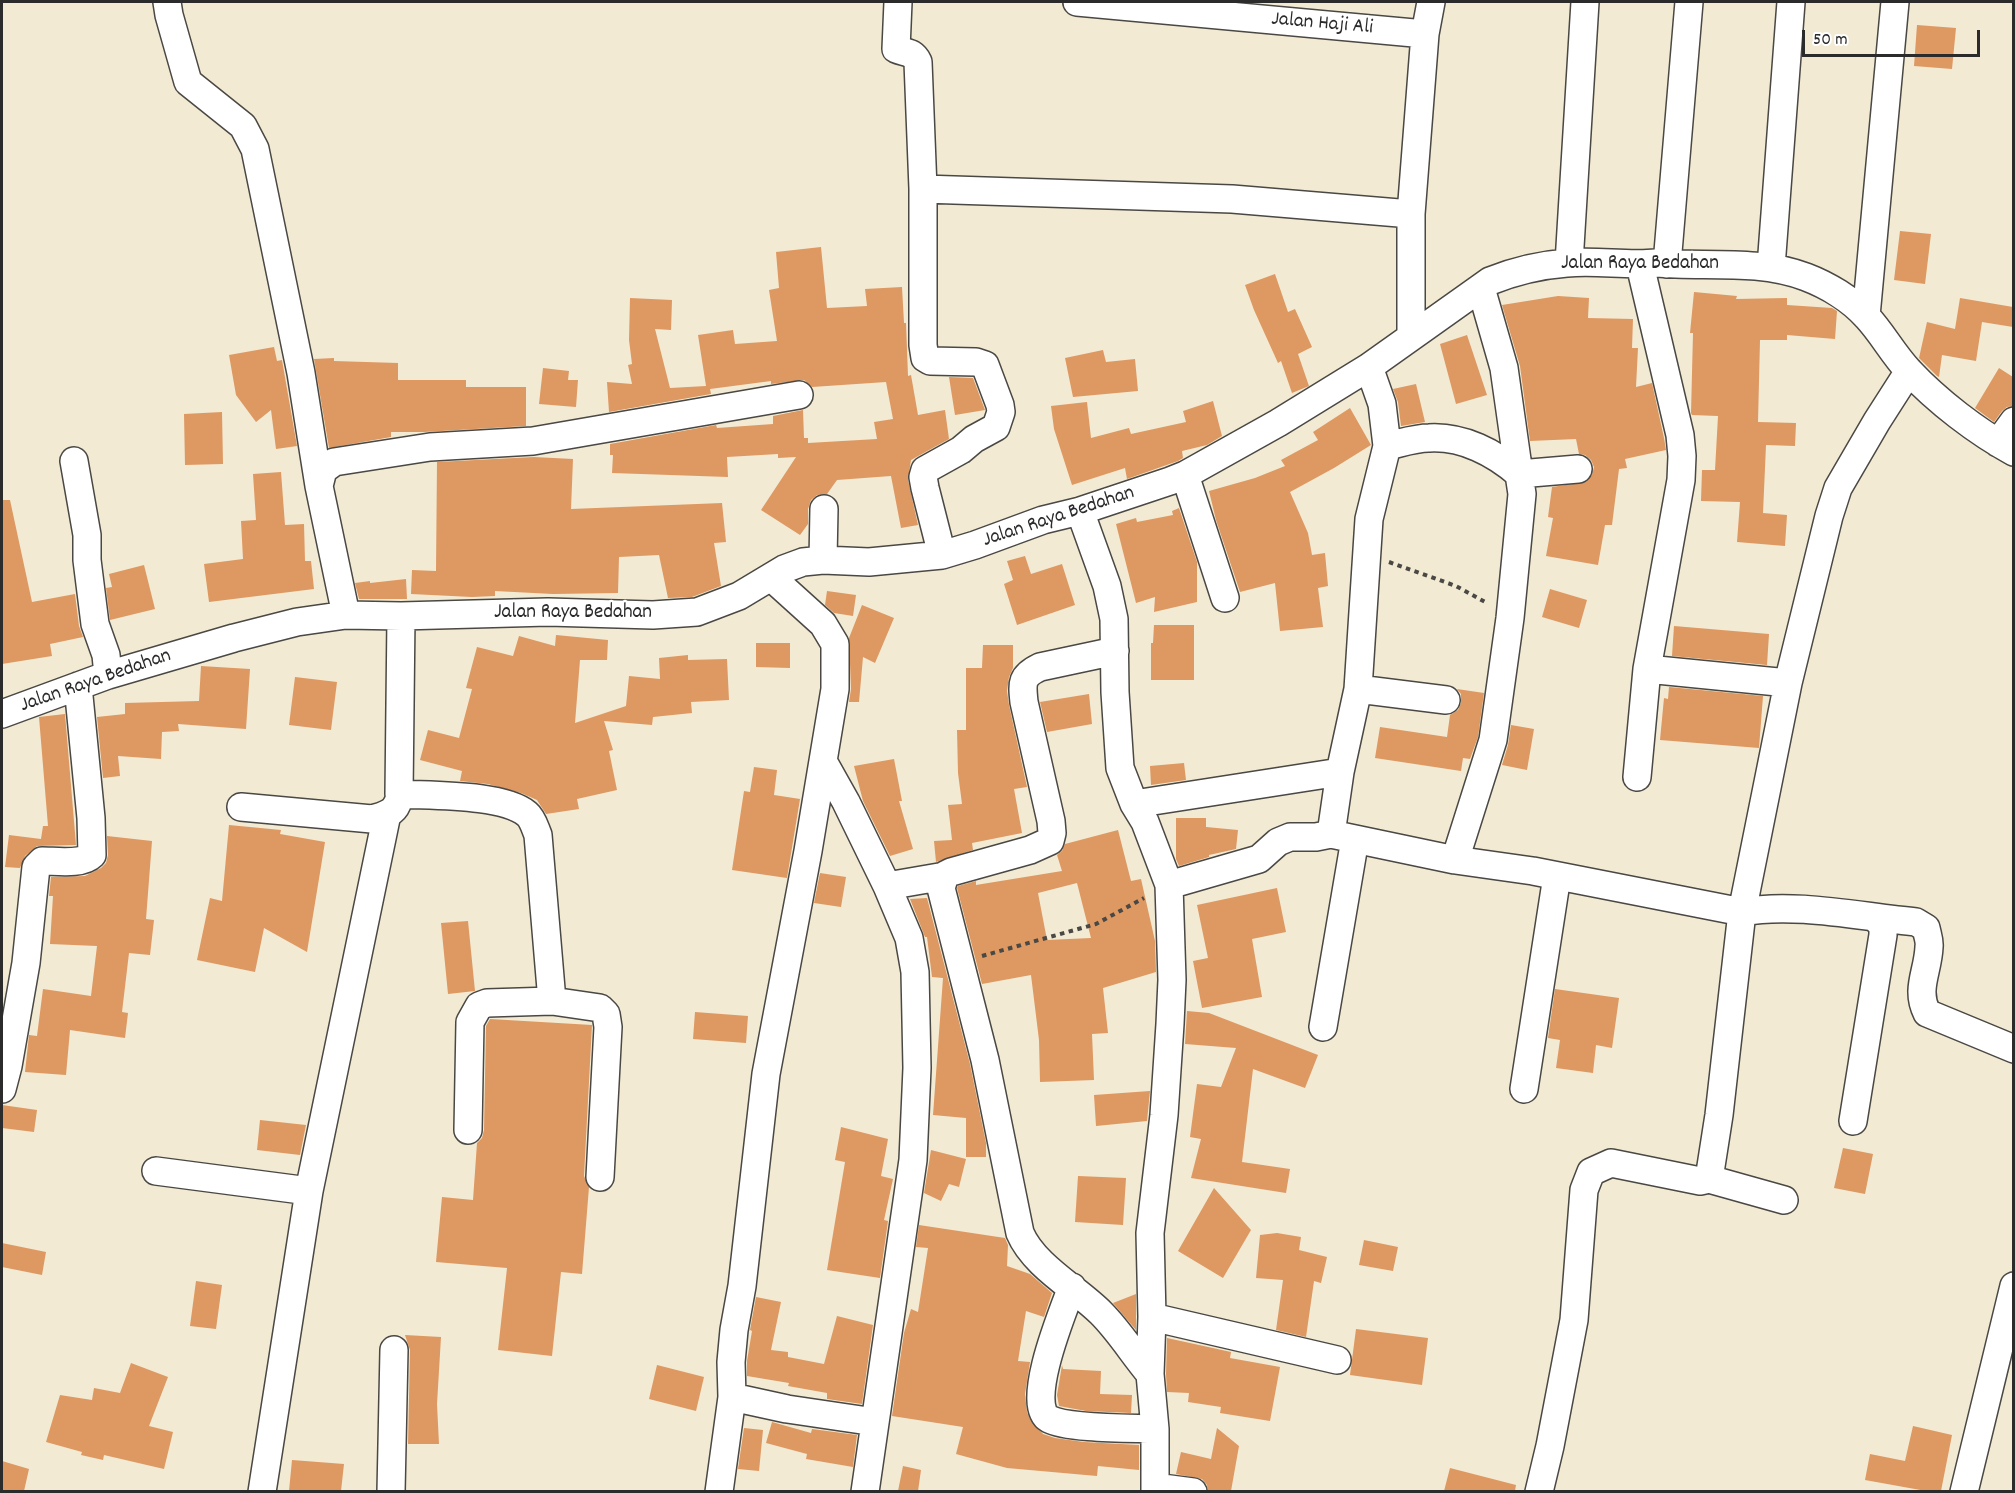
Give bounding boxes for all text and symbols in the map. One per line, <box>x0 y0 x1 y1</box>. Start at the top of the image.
street label: Jalan Haji Ali <box>1270 8 1374 42</box>
scale bar <box>1805 18 1984 56</box>
text: 50 m <box>1813 28 1848 53</box>
street label: Jalan Raya Bedahan <box>1561 252 1719 278</box>
street label: Jalan Raya Bedahan <box>980 482 1138 554</box>
street label: Jalan Raya Bedahan <box>494 601 652 627</box>
street label: Jalan Raya Bedahan <box>17 644 175 720</box>

